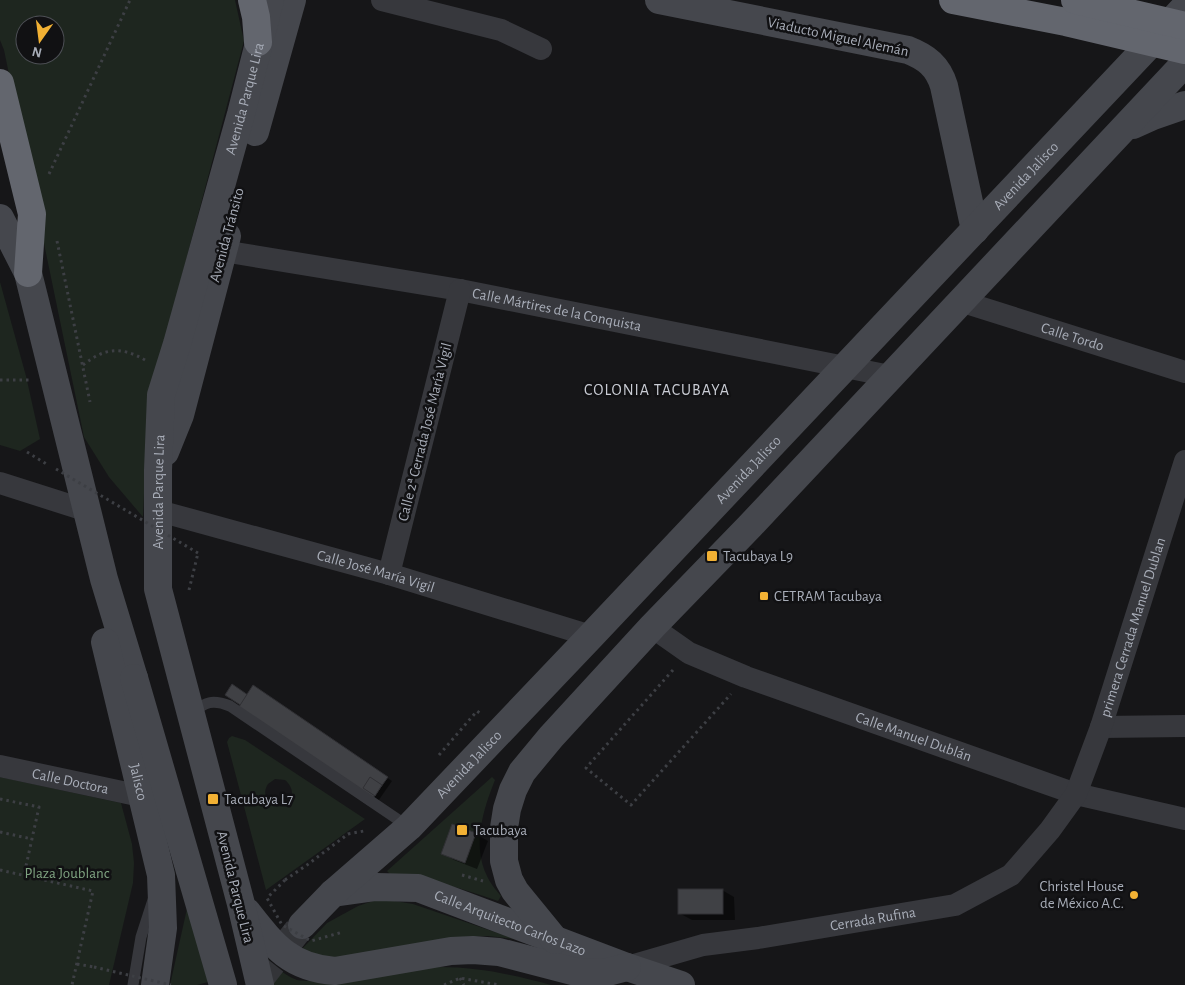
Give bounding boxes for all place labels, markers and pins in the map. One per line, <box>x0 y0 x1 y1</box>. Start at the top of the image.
marker: Tacubaya L9 <box>705 549 719 563</box>
place label: Tacubaya L9 <box>723 549 793 564</box>
place label: CETRAM Tacubaya <box>774 589 882 604</box>
marker: CETRAM Tacubaya <box>758 590 770 602</box>
marker: Tacubaya L7 <box>206 792 220 806</box>
place label: Tacubaya L7 <box>224 792 293 807</box>
marker: Tacubaya <box>455 823 469 837</box>
place label: Tacubaya <box>473 823 527 838</box>
place label: Christel House de México A.C. <box>1039 879 1124 911</box>
marker: Christel House de México A.C. <box>1128 889 1140 901</box>

